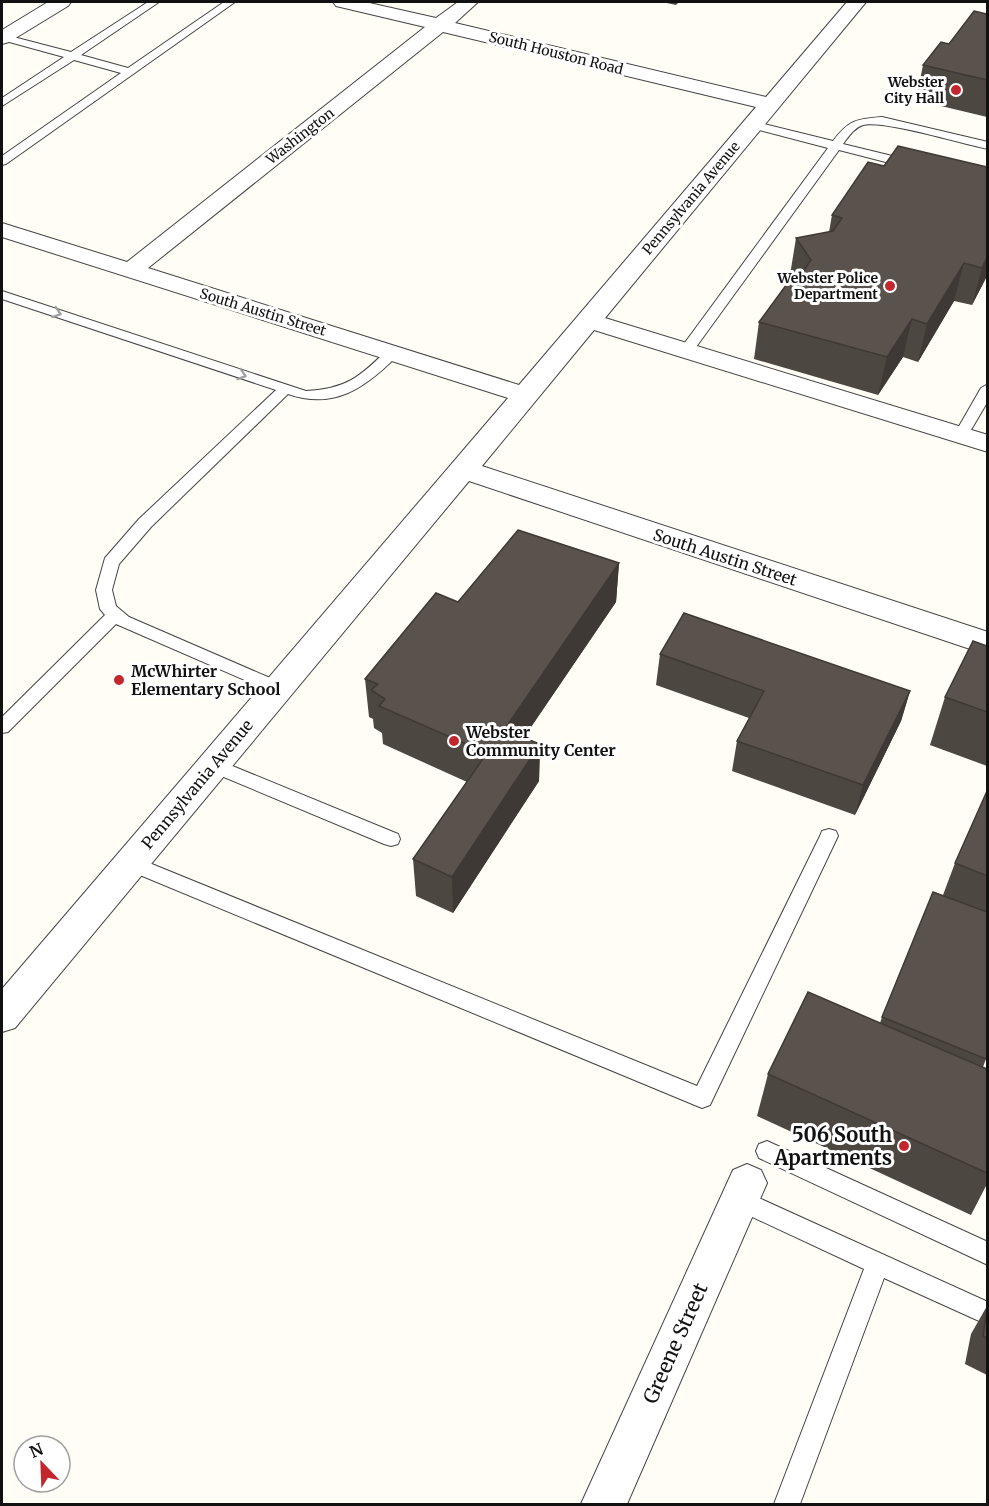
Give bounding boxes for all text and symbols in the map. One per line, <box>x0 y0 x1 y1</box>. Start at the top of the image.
street label: South Houston Road <box>487 28 626 79</box>
place label: Webster City Hall <box>885 73 944 107</box>
marker: Webster City Hall <box>949 83 963 97</box>
street label: Washington <box>261 104 338 169</box>
street label: Pennsylvania Avenue <box>638 138 744 258</box>
place label: Webster Police Department <box>776 269 878 303</box>
marker: Webster Police Department <box>883 279 897 293</box>
street label: South Austin Street <box>198 284 329 340</box>
one-way arrow <box>51 306 62 319</box>
one-way arrow <box>236 367 247 380</box>
street label: South Austin Street <box>651 524 800 590</box>
place label: McWhirter Elementary School <box>131 661 280 699</box>
marker: McWhirter Elementary School <box>112 673 126 687</box>
street label: Pennsylvania Avenue <box>137 715 257 853</box>
place label: Webster Community Center <box>465 722 616 760</box>
marker: Webster Community Center <box>447 734 461 748</box>
place label: 506 South Apartments <box>773 1122 893 1170</box>
marker: 506 South Apartments <box>897 1139 911 1153</box>
street label: Greene Street <box>637 1279 713 1407</box>
north arrow <box>12 1434 72 1494</box>
text: N <box>26 1438 46 1462</box>

